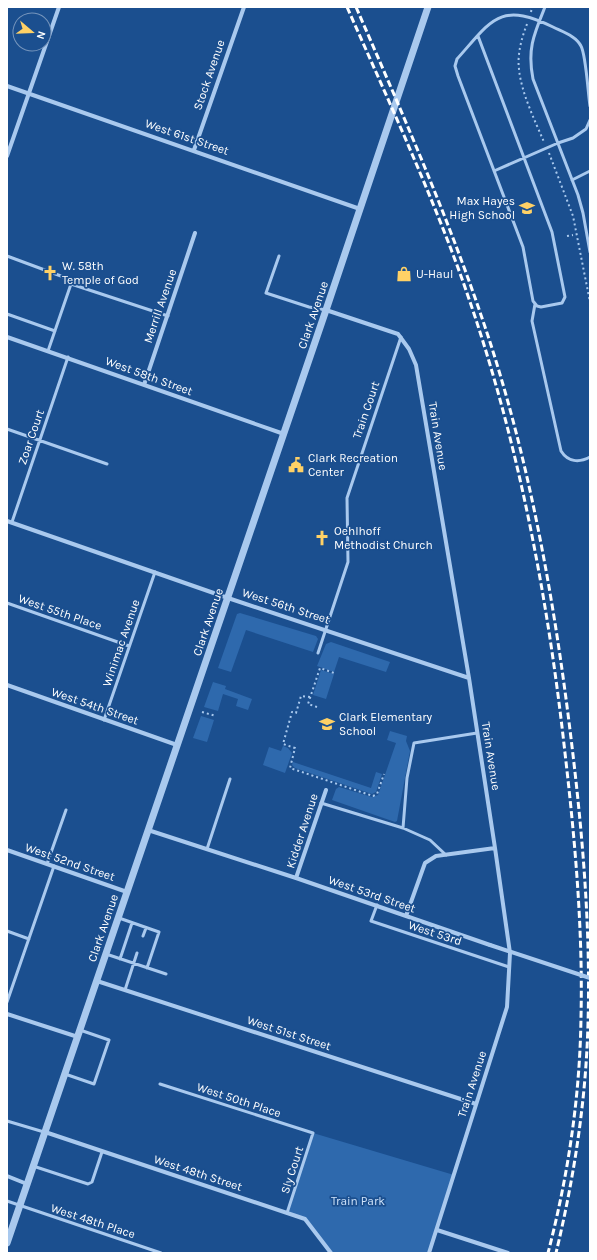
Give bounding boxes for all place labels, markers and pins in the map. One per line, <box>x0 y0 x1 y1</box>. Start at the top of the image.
place label: Max Hayes High School <box>449 194 515 222</box>
school or university icon: Max Hayes High School <box>518 199 536 217</box>
place label: W. 58th Temple of God <box>62 259 139 287</box>
church icon: W. 58th Temple of God <box>41 264 59 282</box>
shop icon: U-Haul <box>395 265 413 283</box>
place label: U-Haul <box>416 267 453 281</box>
place label: Clark Recreation Center <box>308 451 398 479</box>
public building icon: Clark Recreation Center <box>287 456 305 474</box>
place label: Oehlhoff Methodist Church <box>334 524 433 552</box>
church icon: Oehlhoff Methodist Church <box>313 529 331 547</box>
place label: Clark Elementary School <box>339 710 433 738</box>
school or university icon: Clark Elementary School <box>318 715 336 733</box>

